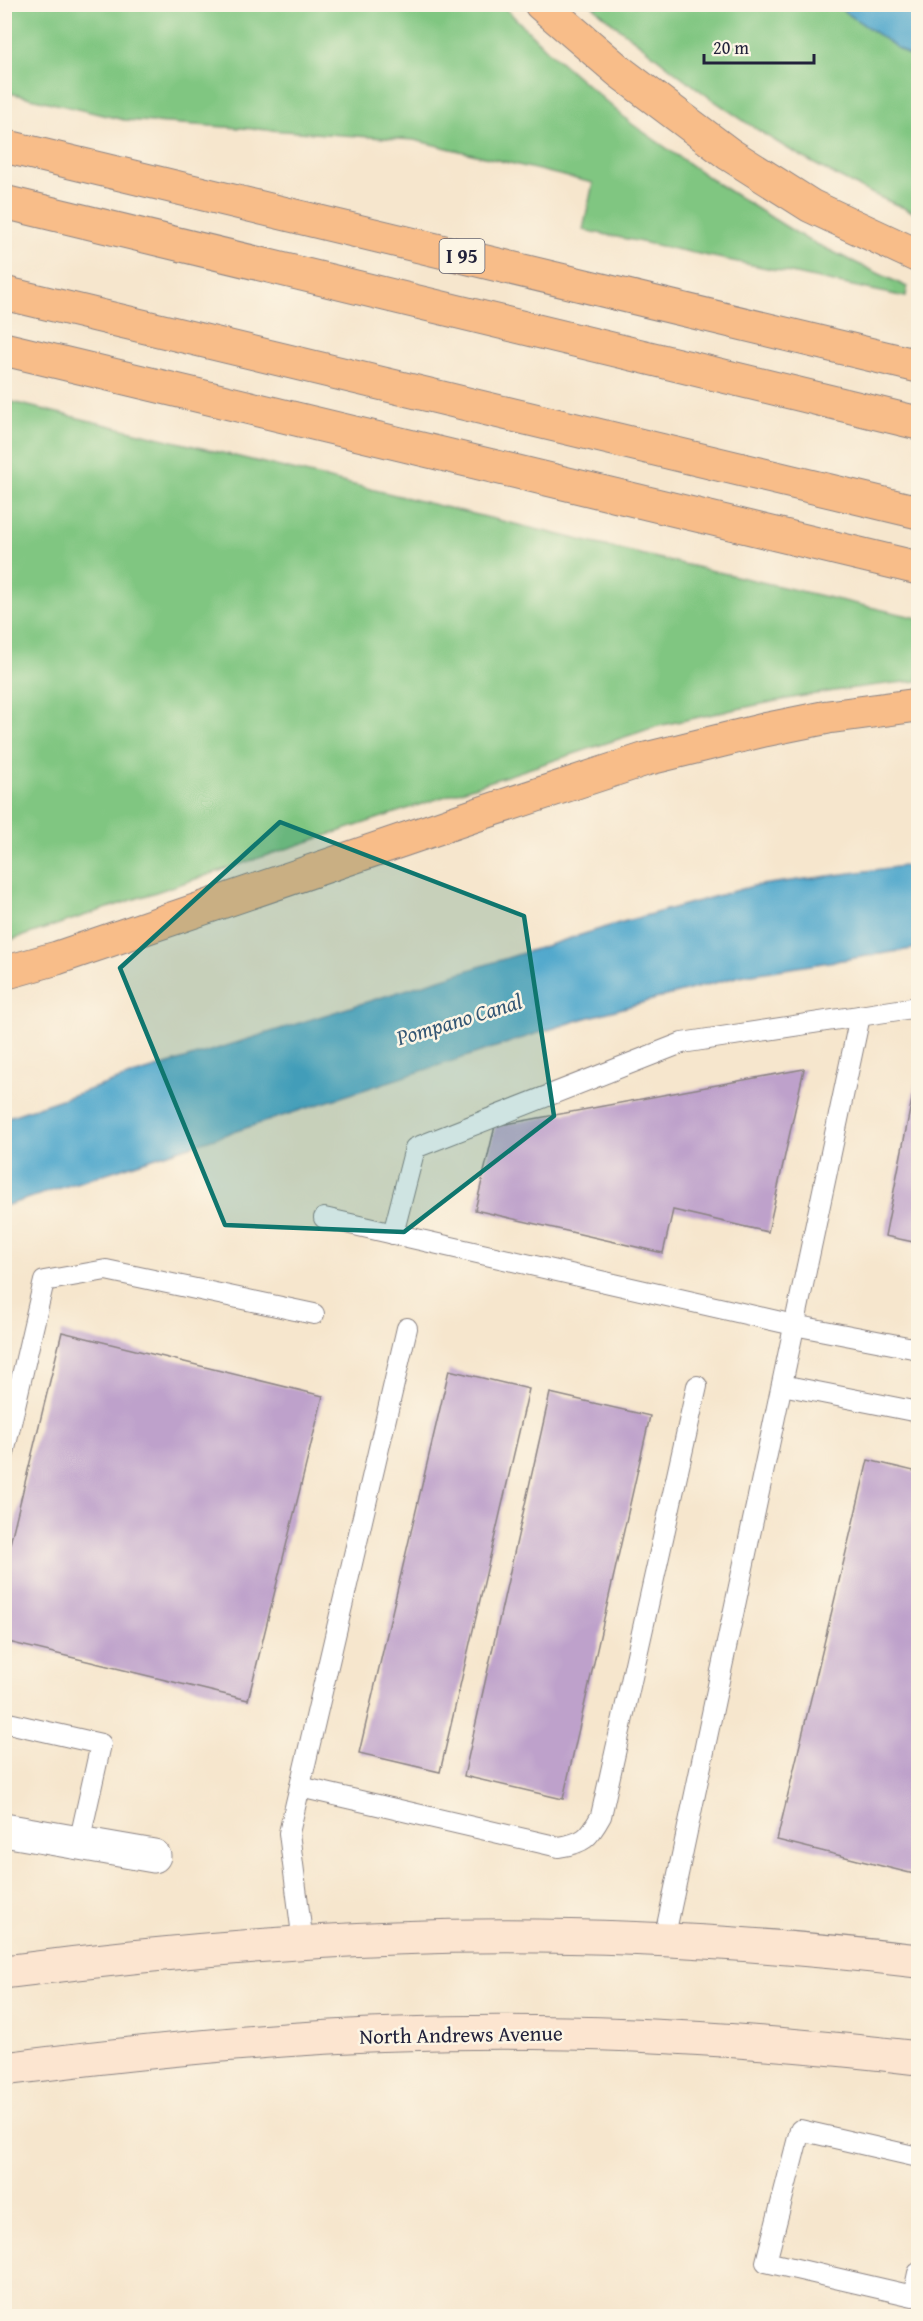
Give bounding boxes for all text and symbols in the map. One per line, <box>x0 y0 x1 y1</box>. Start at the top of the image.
scale bar <box>704 27 814 65</box>
text: 20 m <box>713 34 749 61</box>
road number: I 95 <box>440 239 484 273</box>
water label: Pompano Canal <box>391 985 526 1054</box>
street label: North Andrews Avenue <box>359 2017 563 2052</box>

